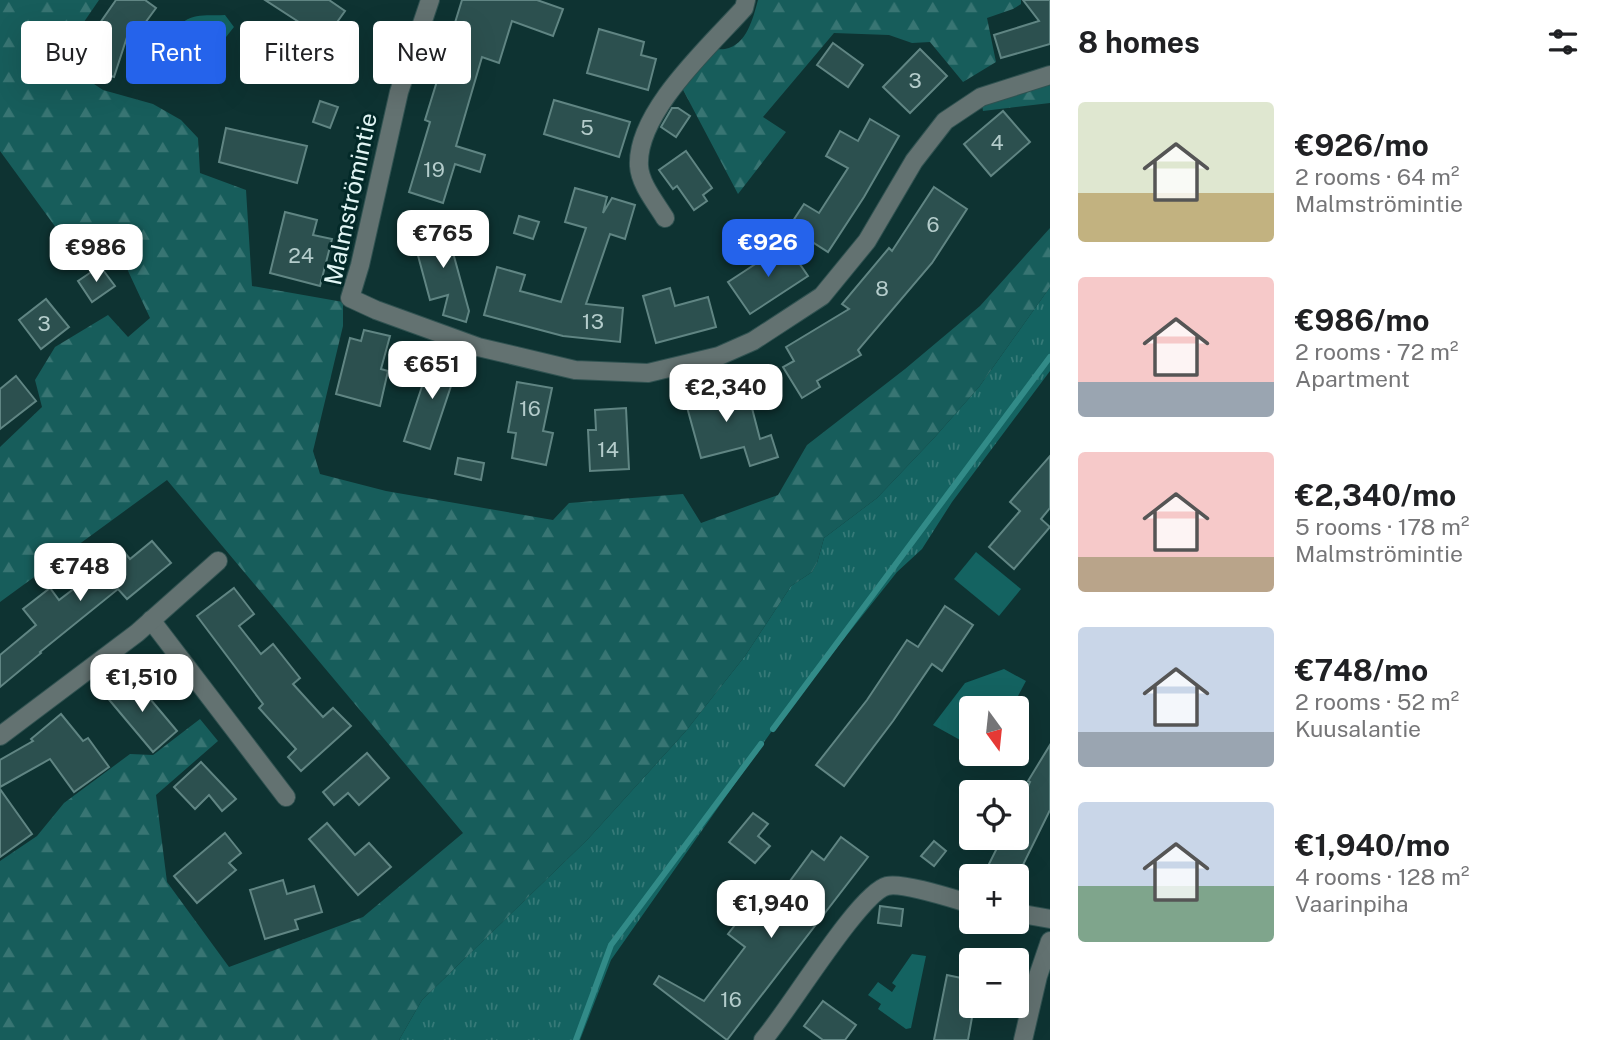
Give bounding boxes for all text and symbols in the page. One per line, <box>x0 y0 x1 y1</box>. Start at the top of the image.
chip: Buy <box>21 21 112 84</box>
chip: Rent <box>126 21 226 84</box>
chip: Filters <box>240 21 359 84</box>
chip: New <box>373 21 471 84</box>
icon: filters <box>1544 23 1582 61</box>
text: 8 homes <box>1078 24 1200 60</box>
house number: 3 <box>908 68 922 93</box>
street label: Malmströmintie <box>318 110 382 287</box>
house number: 5 <box>580 115 594 140</box>
text: €926/mo <box>1295 127 1429 163</box>
house number: 4 <box>990 130 1004 155</box>
icon: home <box>1134 130 1218 214</box>
house number: 19 <box>423 157 445 182</box>
text: 2 rooms · 64 m² <box>1295 163 1459 190</box>
text: Malmströmintie <box>1295 190 1463 217</box>
pin: €765 <box>402 210 484 270</box>
house number: 6 <box>926 212 940 237</box>
text: €765 <box>413 219 473 246</box>
pin: €926 <box>727 219 809 279</box>
pin: €986 <box>55 224 137 284</box>
text: €926 <box>738 228 798 255</box>
text: €986 <box>66 233 126 260</box>
house number: 24 <box>288 243 314 268</box>
house number: 8 <box>875 276 889 301</box>
text: €986/mo <box>1295 302 1430 338</box>
icon: home <box>1134 305 1218 389</box>
house number: 13 <box>582 309 604 334</box>
house number: 3 <box>37 311 51 336</box>
text: 2 rooms · 72 m² <box>1295 338 1458 365</box>
pin: €651 <box>391 342 473 401</box>
text: €651 <box>404 350 460 377</box>
pin: €2,340 <box>669 364 783 424</box>
text: Apartment <box>1295 365 1410 392</box>
text: €2,340 <box>685 373 767 400</box>
house number: 16 <box>519 396 541 421</box>
house number: 14 <box>597 437 619 462</box>
text: €2,340/mo <box>1295 477 1456 513</box>
icon: home <box>1134 480 1218 564</box>
text: 5 rooms · 178 m² <box>1295 513 1469 540</box>
text: Malmströmintie <box>1295 540 1463 567</box>
pin: €748 <box>39 544 121 603</box>
text: €748 <box>50 552 110 579</box>
text: €748/mo <box>1295 652 1428 688</box>
pin: €1,510 <box>85 654 199 714</box>
icon: home <box>1134 655 1218 739</box>
text: €1,510 <box>106 663 178 690</box>
text: 2 rooms · 52 m² <box>1295 688 1459 715</box>
north arrow <box>959 696 1029 766</box>
map controls <box>959 696 1029 1018</box>
text: Kuusalantie <box>1295 715 1421 742</box>
button: locate <box>959 780 1029 850</box>
text: €1,940/mo <box>1295 827 1450 863</box>
icon: home <box>1134 830 1218 914</box>
text: 4 rooms · 128 m² <box>1295 863 1469 890</box>
button: + <box>959 864 1029 934</box>
pin: €1,940 <box>714 880 828 940</box>
text: €1,940 <box>733 889 809 916</box>
text: Vaarinpiha <box>1295 890 1408 917</box>
button: − <box>959 948 1029 1018</box>
house number: 16 <box>720 987 742 1012</box>

